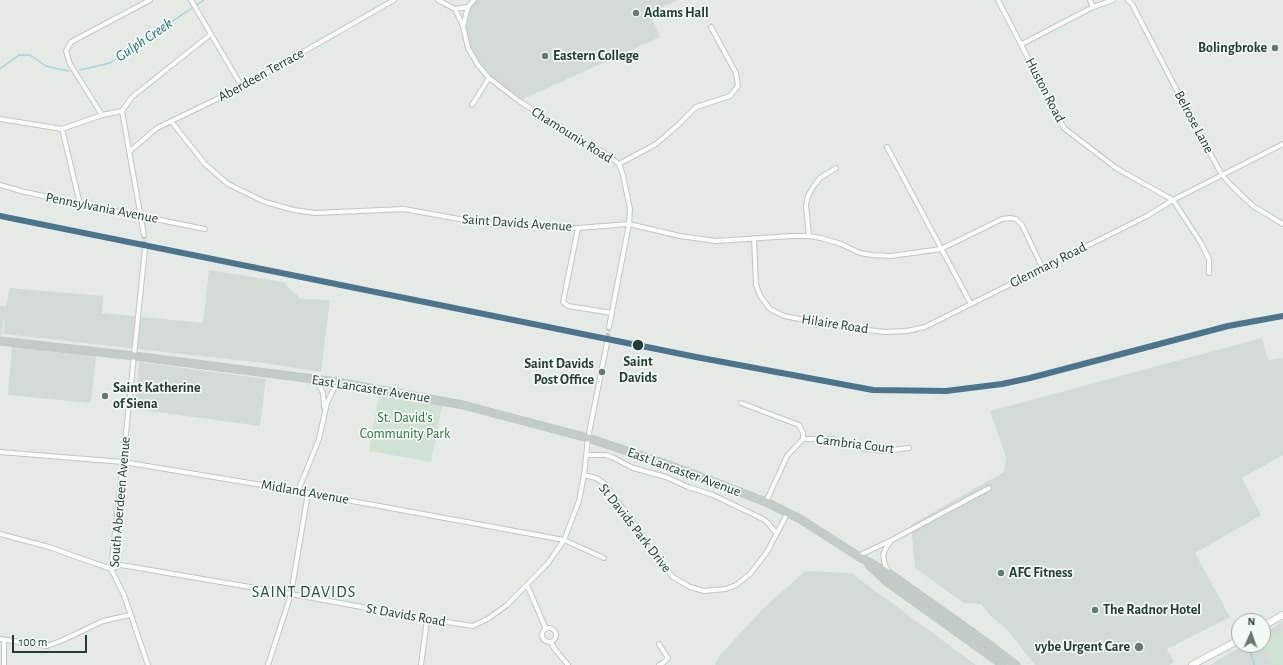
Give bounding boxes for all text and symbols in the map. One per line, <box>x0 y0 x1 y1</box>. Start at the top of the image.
place label: Adams Hall <box>644 5 709 21</box>
marker: Adams Hall <box>631 8 641 18</box>
water label: Gulph Creek <box>112 14 176 66</box>
place label: Bolingbroke <box>1198 40 1267 56</box>
marker: Bolingbroke <box>1270 43 1280 53</box>
street label: Aberdeen Terrace <box>215 44 307 106</box>
place label: Eastern College <box>553 48 639 64</box>
marker: Eastern College <box>540 51 550 61</box>
street label: Huston Road <box>1022 55 1068 125</box>
street label: Belrose Lane <box>1171 88 1217 156</box>
street label: Chamounix Road <box>528 103 616 167</box>
street label: Pennsylvania Avenue <box>44 189 160 227</box>
street label: Saint Davids Avenue <box>461 211 573 235</box>
street label: Glenmary Road <box>1007 239 1089 291</box>
street label: Hilaire Road <box>800 310 870 338</box>
marker: Saint Davids <box>631 338 645 352</box>
place label: Saint Davids <box>619 354 657 386</box>
place label: Saint Davids Post Office <box>524 356 594 388</box>
marker: Saint Davids Post Office <box>597 367 607 377</box>
street label: East Lancaster Avenue <box>311 371 431 407</box>
place label: Saint Katherine of Siena <box>113 380 200 412</box>
marker: Saint Katherine of Siena <box>100 391 110 401</box>
park label: St. David's Community Park <box>360 410 450 442</box>
street label: Cambria Court <box>815 431 895 457</box>
street label: South Aberdeen Avenue <box>106 436 134 568</box>
street label: East Lancaster Avenue <box>625 444 743 500</box>
street label: Midland Avenue <box>260 476 350 508</box>
street label: St Davids Park Drive <box>595 480 675 576</box>
place label: AFC Fitness <box>1009 565 1073 581</box>
marker: AFC Fitness <box>996 568 1006 578</box>
district label: SAINT DAVIDS <box>252 582 356 602</box>
street label: St Davids Road <box>365 600 447 630</box>
place label: The Radnor Hotel <box>1103 602 1201 618</box>
marker: The Radnor Hotel <box>1090 605 1100 615</box>
north arrow <box>1231 613 1271 653</box>
text: N <box>1247 616 1255 627</box>
scale bar <box>14 627 89 653</box>
text: 100 m <box>19 636 47 648</box>
place label: vybe Urgent Care <box>1035 639 1130 655</box>
marker: vybe Urgent Care <box>1133 641 1145 653</box>

